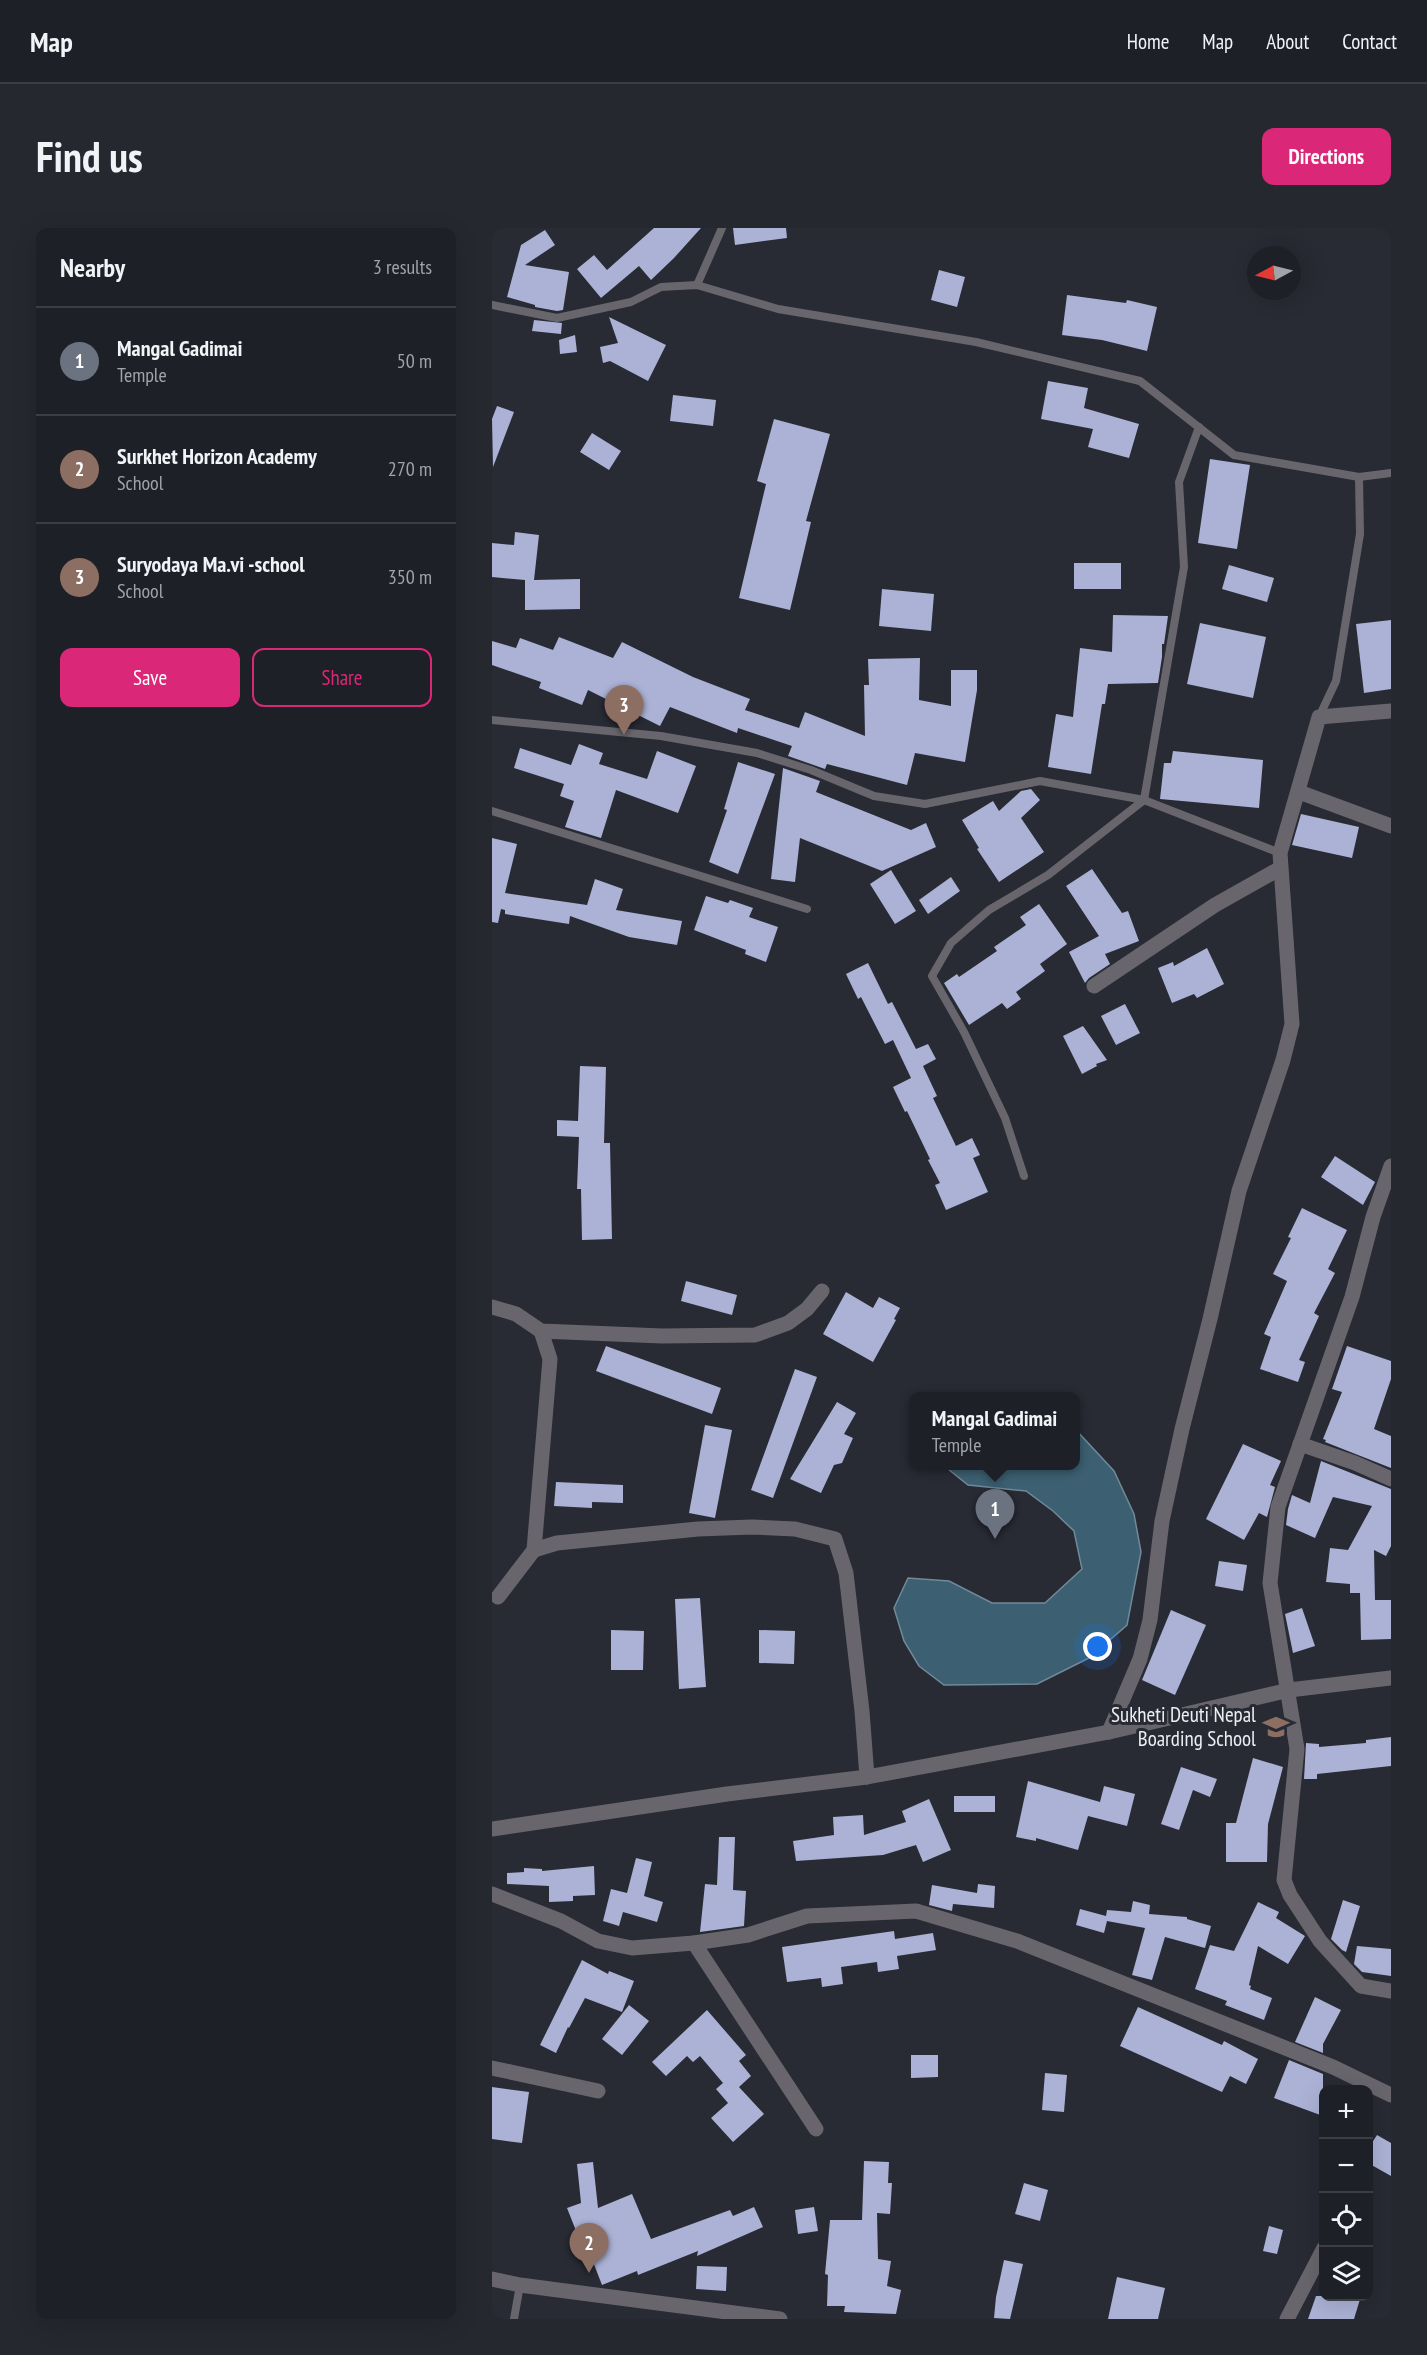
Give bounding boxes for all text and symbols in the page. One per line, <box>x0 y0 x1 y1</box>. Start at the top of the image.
text: Map <box>30 23 73 60</box>
text: Home <box>1127 28 1169 55</box>
text: Map <box>1202 28 1233 55</box>
text: About <box>1266 28 1309 55</box>
text: Contact <box>1342 28 1397 55</box>
button: Directions <box>1262 128 1391 185</box>
text: Find us <box>36 129 143 184</box>
north arrow <box>1247 246 1301 300</box>
text: Nearby <box>60 251 125 284</box>
text: 3 results <box>373 254 432 280</box>
text: Mangal Gadimai <box>117 334 243 362</box>
text: 1 <box>75 348 84 374</box>
text: 50 m <box>397 348 432 374</box>
text: Temple <box>117 362 167 388</box>
text: Surkhet Horizon Academy <box>117 442 317 470</box>
text: 2 <box>75 456 84 482</box>
text: 270 m <box>388 456 432 482</box>
text: School <box>117 470 163 496</box>
text: Suryodaya Ma.vi -school <box>117 550 305 578</box>
text: 3 <box>75 564 84 590</box>
text: 350 m <box>388 564 432 590</box>
text: School <box>117 578 163 604</box>
button: Save <box>60 648 240 707</box>
button: Share <box>252 648 432 707</box>
pin: 3 <box>604 686 644 735</box>
popup <box>909 1392 1080 1470</box>
text: Mangal Gadimai <box>932 1404 1057 1432</box>
text: Temple <box>932 1432 982 1458</box>
pin: 1 <box>976 1490 1014 1539</box>
your location <box>1083 1632 1112 1661</box>
place label: Sukheti Deuti Nepal Boarding School <box>1111 1701 1256 1752</box>
school or university icon: Sukheti Deuti Nepal Boarding School <box>1261 1712 1291 1742</box>
map controls <box>1319 2085 1373 2301</box>
button: + <box>1319 2085 1373 2139</box>
button: − <box>1319 2139 1373 2193</box>
button: locate <box>1319 2193 1373 2247</box>
pin: 2 <box>570 2224 608 2273</box>
button: layers <box>1319 2247 1373 2301</box>

